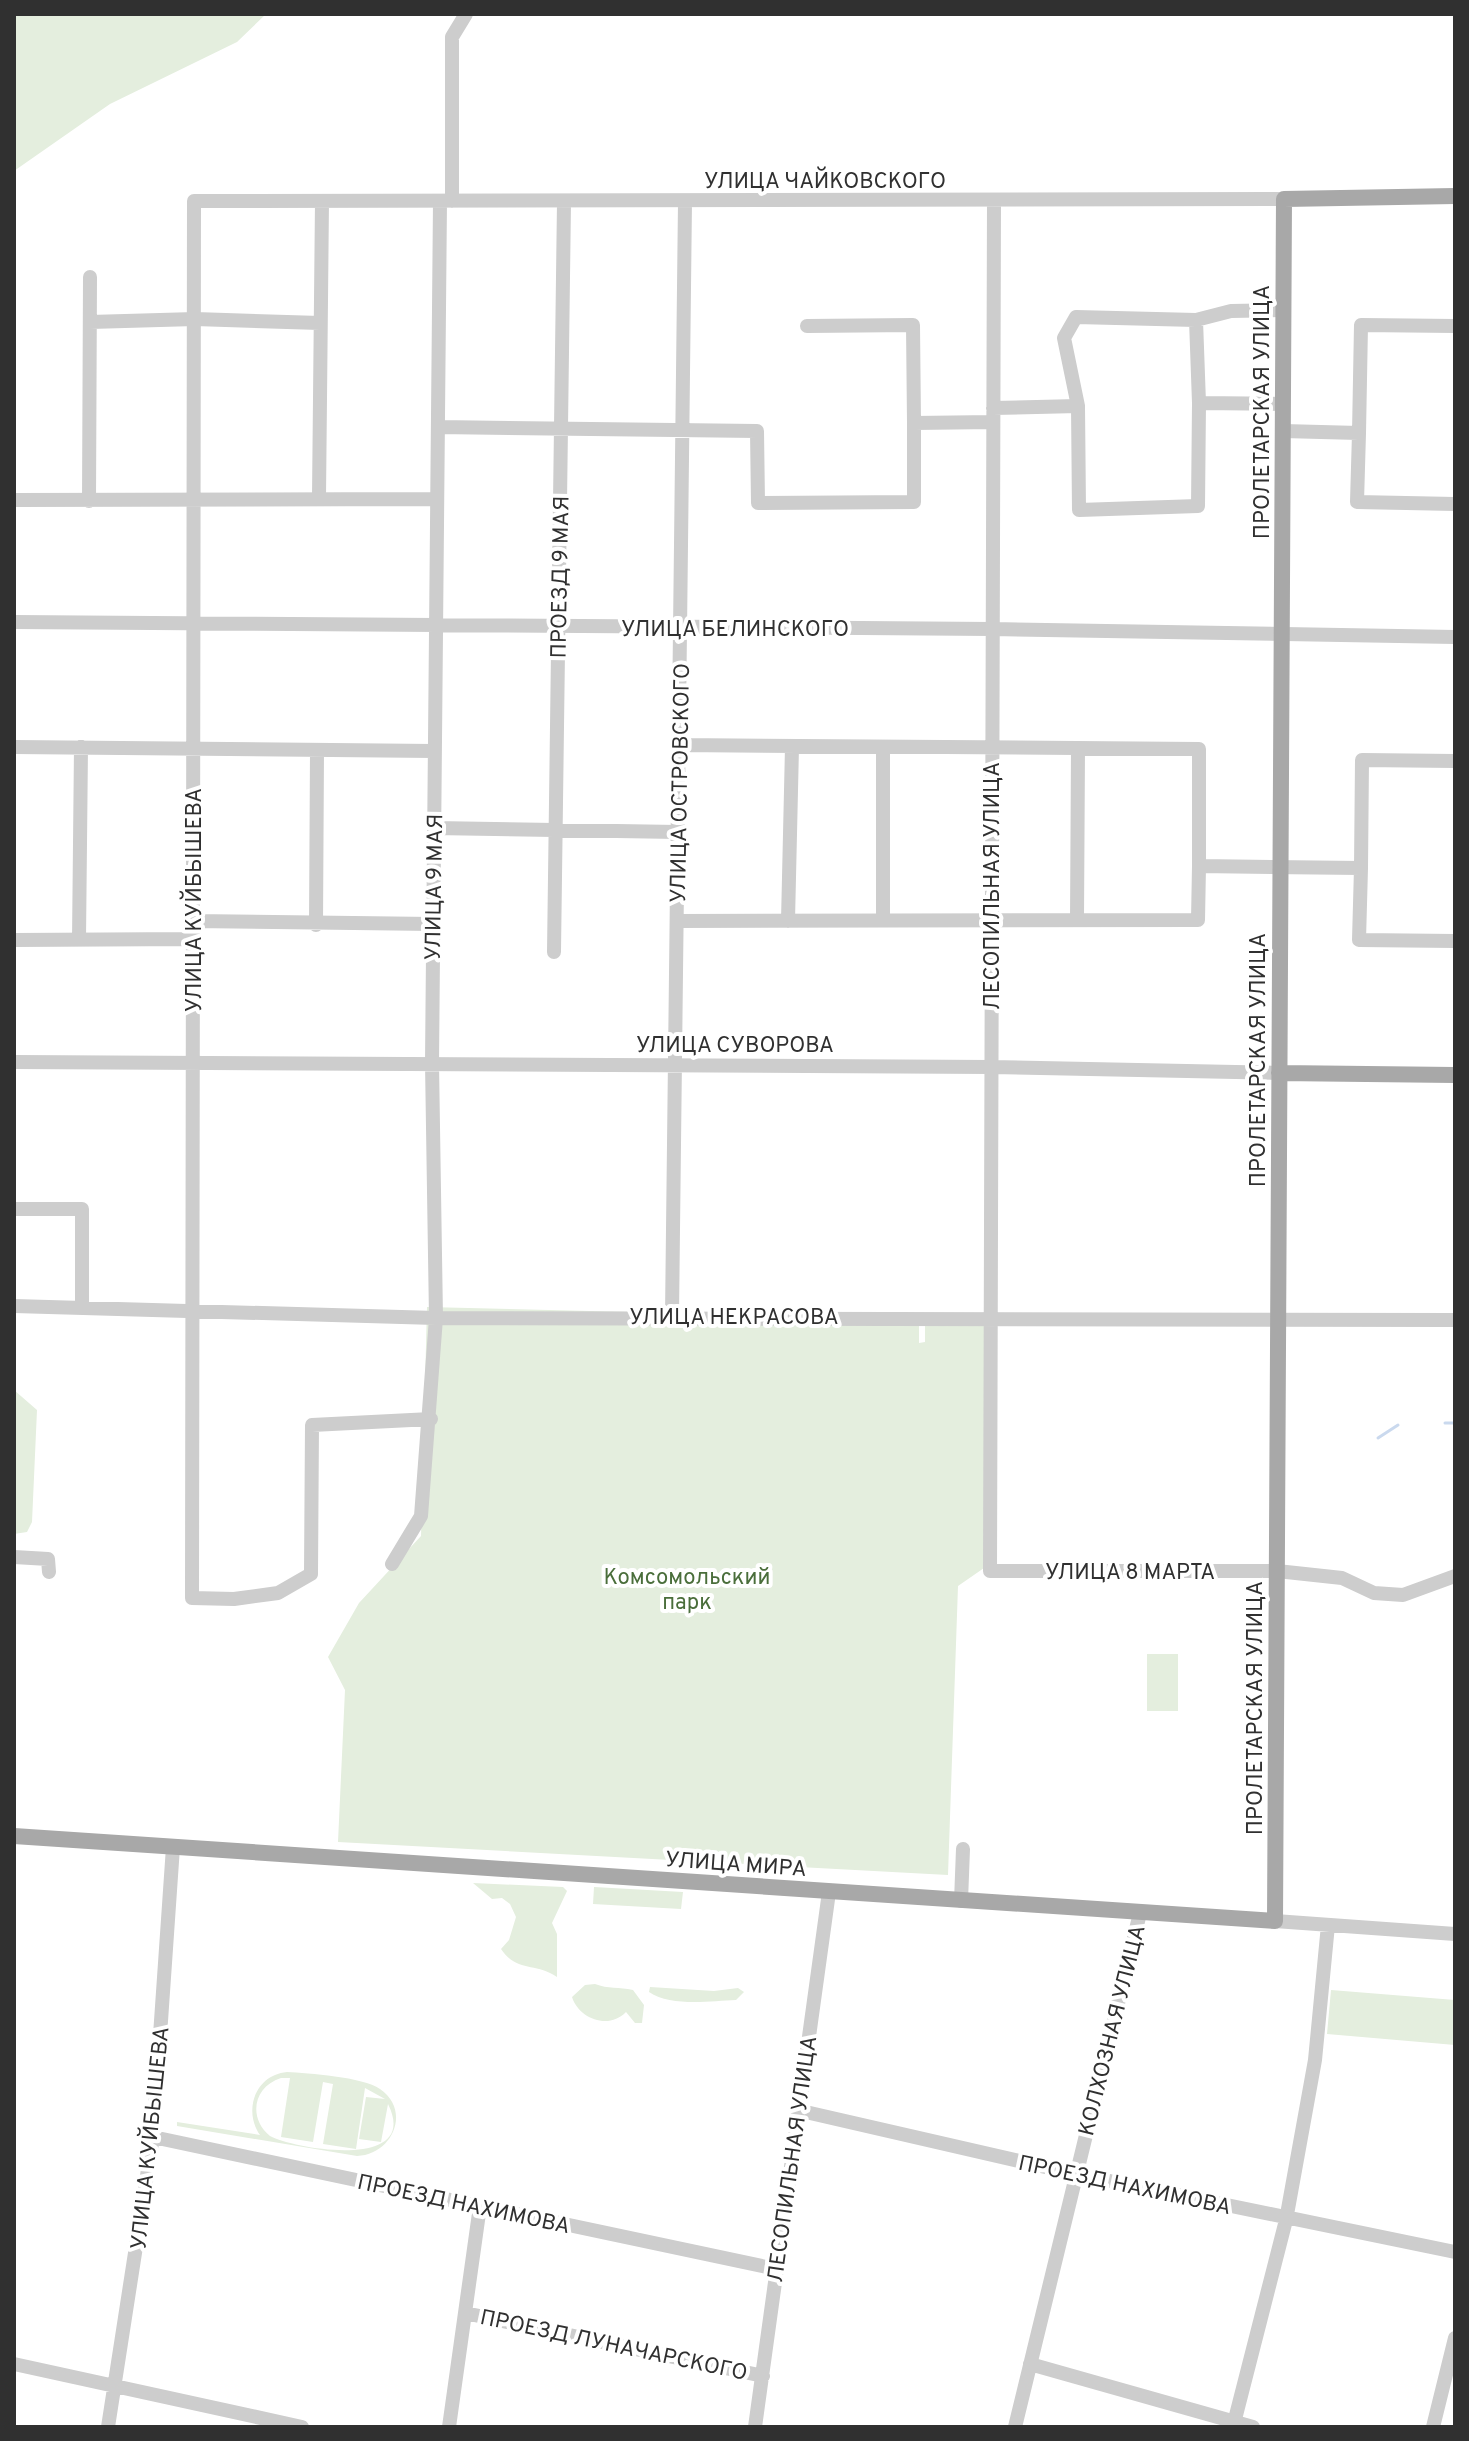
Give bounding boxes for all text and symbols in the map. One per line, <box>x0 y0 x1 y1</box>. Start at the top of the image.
street label: УЛИЦА ЧАЙКОВСКОГО <box>704 166 946 196</box>
street label: ПРОЛЕТАРСКАЯ УЛИЦА <box>1250 285 1277 539</box>
street label: ПРОЕЗД 9 МАЯ <box>547 496 576 659</box>
street label: УЛИЦА БЕЛИНСКОГО <box>621 617 849 644</box>
street label: УЛИЦА ОСТРОВСКОГО <box>666 663 697 903</box>
street label: ЛЕСОПИЛЬНАЯ УЛИЦА <box>980 762 1007 1010</box>
street label: УЛИЦА КУЙБЫШЕВА <box>179 788 209 1012</box>
street label: УЛИЦА 9 МАЯ <box>421 813 450 961</box>
street label: ПРОЛЕТАРСКАЯ УЛИЦА <box>1246 933 1273 1187</box>
street label: УЛИЦА СУВОРОВА <box>636 1033 834 1060</box>
street label: УЛИЦА НЕКРАСОВА <box>629 1305 839 1332</box>
street label: УЛИЦА 8 МАРТА <box>1045 1560 1215 1587</box>
park label: Комсомольский парк <box>604 1565 770 1617</box>
street label: ПРОЛЕТАРСКАЯ УЛИЦА <box>1243 1581 1270 1835</box>
street label: УЛИЦА МИРА <box>664 1847 807 1884</box>
street label: КОЛХОЗНАЯ УЛИЦА <box>1074 1922 1153 2139</box>
street label: УЛИЦА КУЙБЫШЕВА <box>123 2025 177 2251</box>
street label: ЛЕСОПИЛЬНАЯ УЛИЦА <box>763 2034 824 2284</box>
street label: ПРОЕЗД НАХИМОВА <box>1016 2151 1233 2222</box>
street label: ПРОЕЗД НАХИМОВА <box>355 2170 572 2241</box>
street label: ПРОЕЗД ЛУНАЧАРСКОГО <box>477 2305 750 2388</box>

